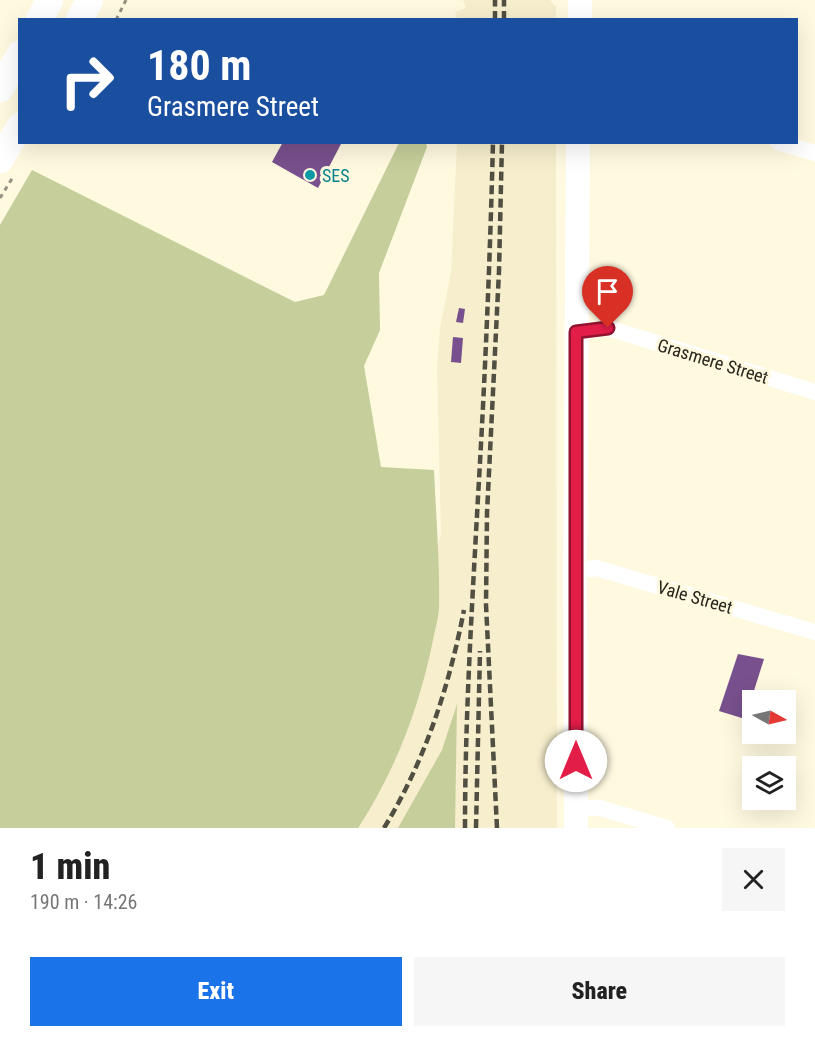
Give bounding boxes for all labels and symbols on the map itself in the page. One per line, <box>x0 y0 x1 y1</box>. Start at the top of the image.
place label: SES <box>322 165 350 186</box>
marker: SES <box>303 168 317 182</box>
pin <box>582 266 633 328</box>
street label: Grasmere Street <box>655 334 771 388</box>
street label: Vale Street <box>655 576 735 618</box>
north arrow <box>742 690 796 744</box>
position arrow <box>544 729 608 793</box>

